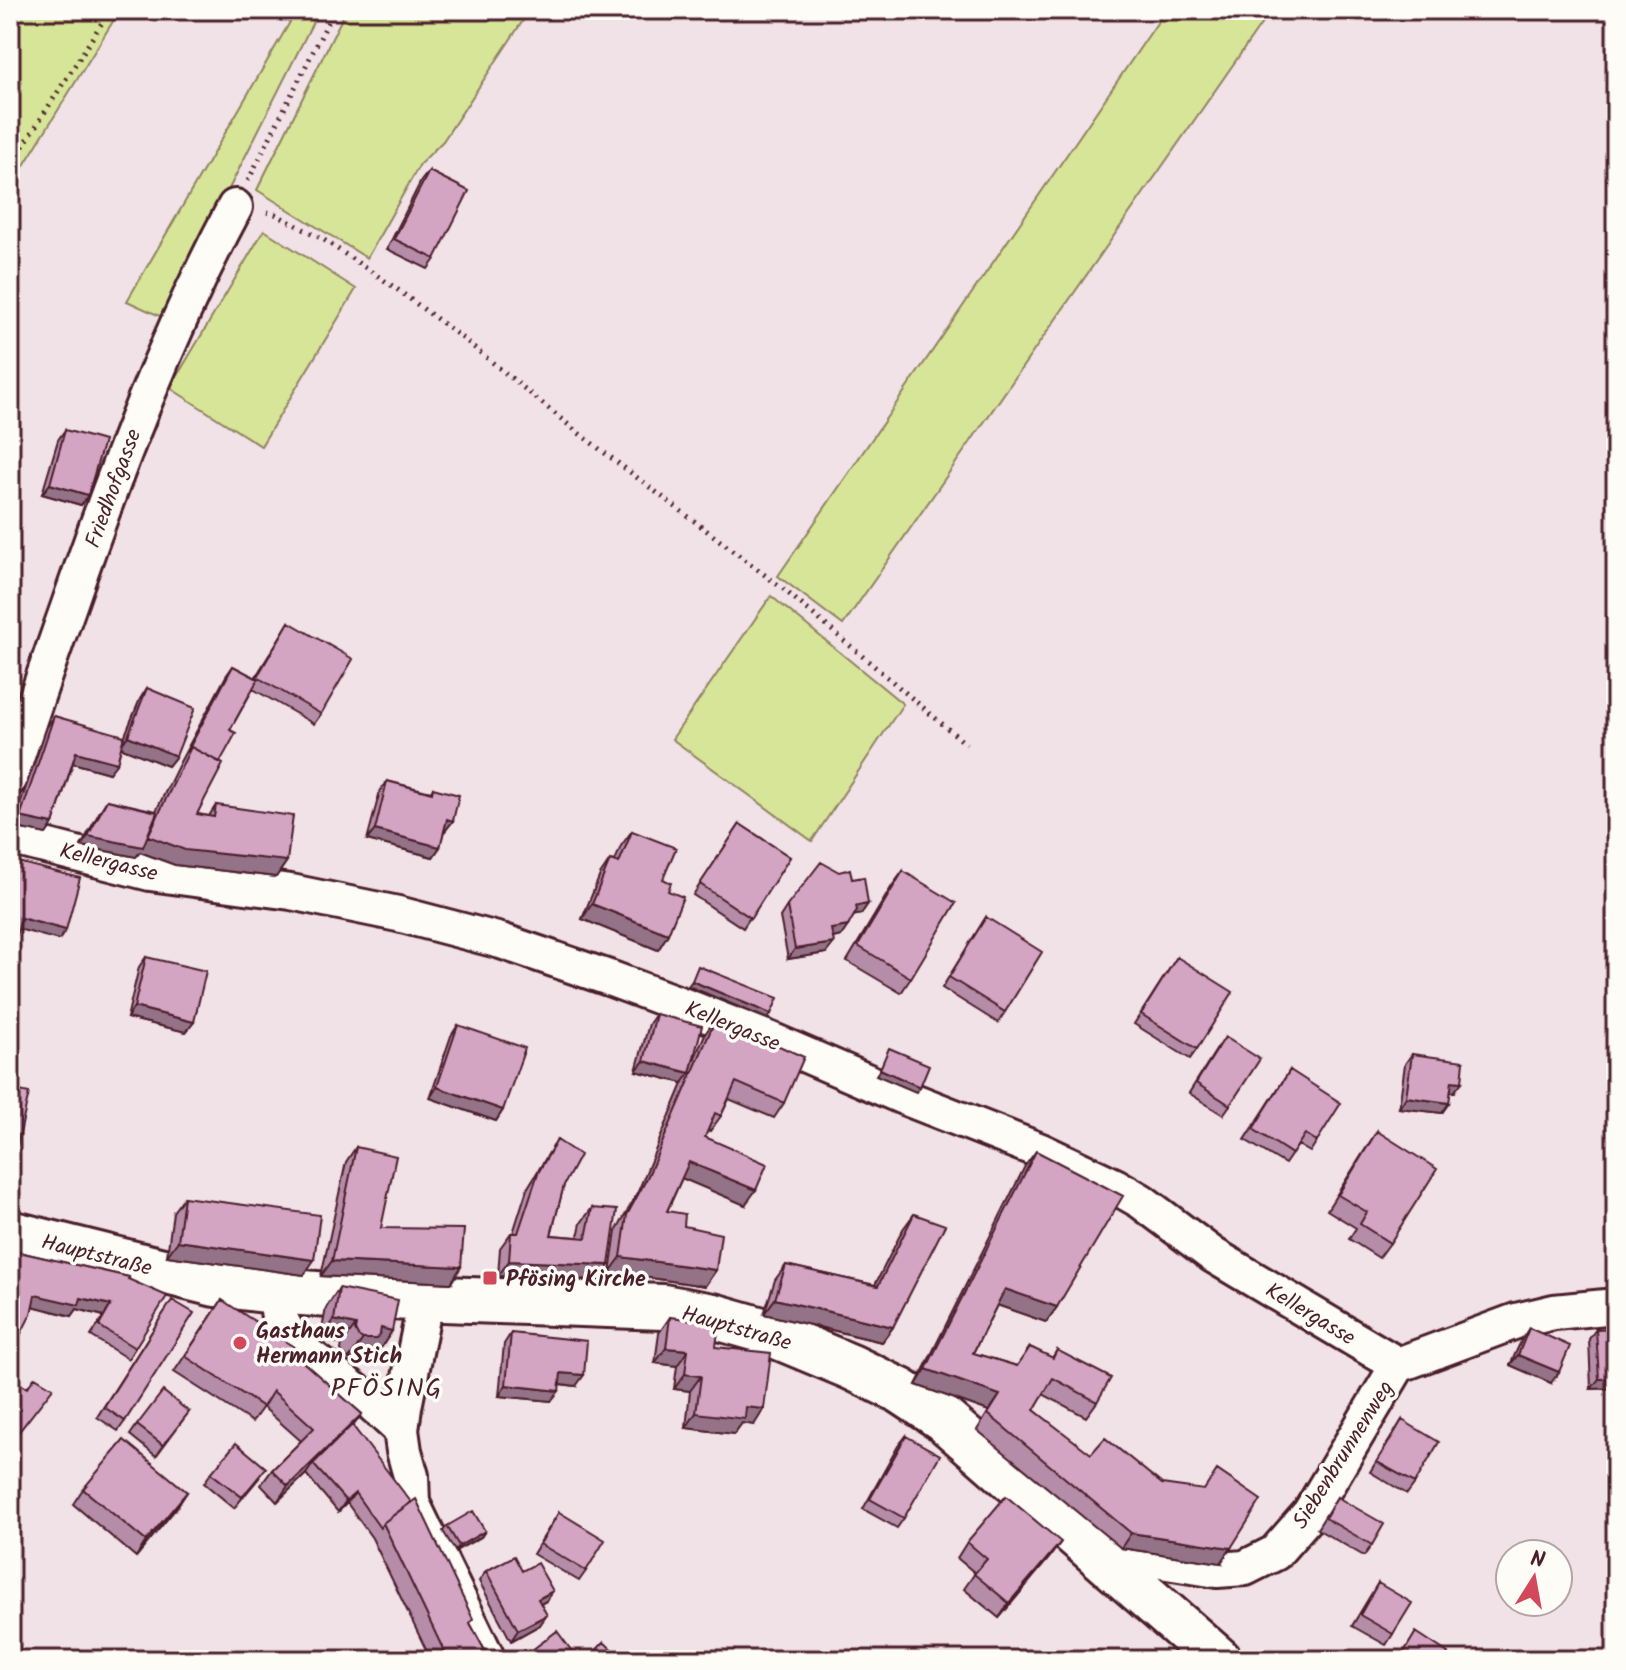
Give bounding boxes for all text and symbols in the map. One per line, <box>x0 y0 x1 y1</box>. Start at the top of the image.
street label: Friedhofgasse <box>77 424 152 553</box>
street label: Kellergasse <box>56 834 161 893</box>
street label: Kellergasse <box>679 992 785 1062</box>
street label: Hauptstraße <box>37 1226 156 1287</box>
place label: Pfösing Kirche <box>506 1263 646 1298</box>
marker: Pfösing Kirche <box>481 1269 499 1287</box>
street label: Kellergasse <box>1258 1274 1362 1356</box>
street label: Hauptstraße <box>677 1297 796 1362</box>
place label: Gasthaus Hermann Stich <box>256 1315 402 1375</box>
marker: Gasthaus Hermann Stich <box>231 1334 249 1352</box>
district label: PFÖSING <box>330 1368 444 1410</box>
street label: Siebenbrunnenweg <box>1284 1374 1404 1537</box>
north arrow <box>1494 1538 1574 1618</box>
text: N <box>1527 1542 1548 1579</box>

